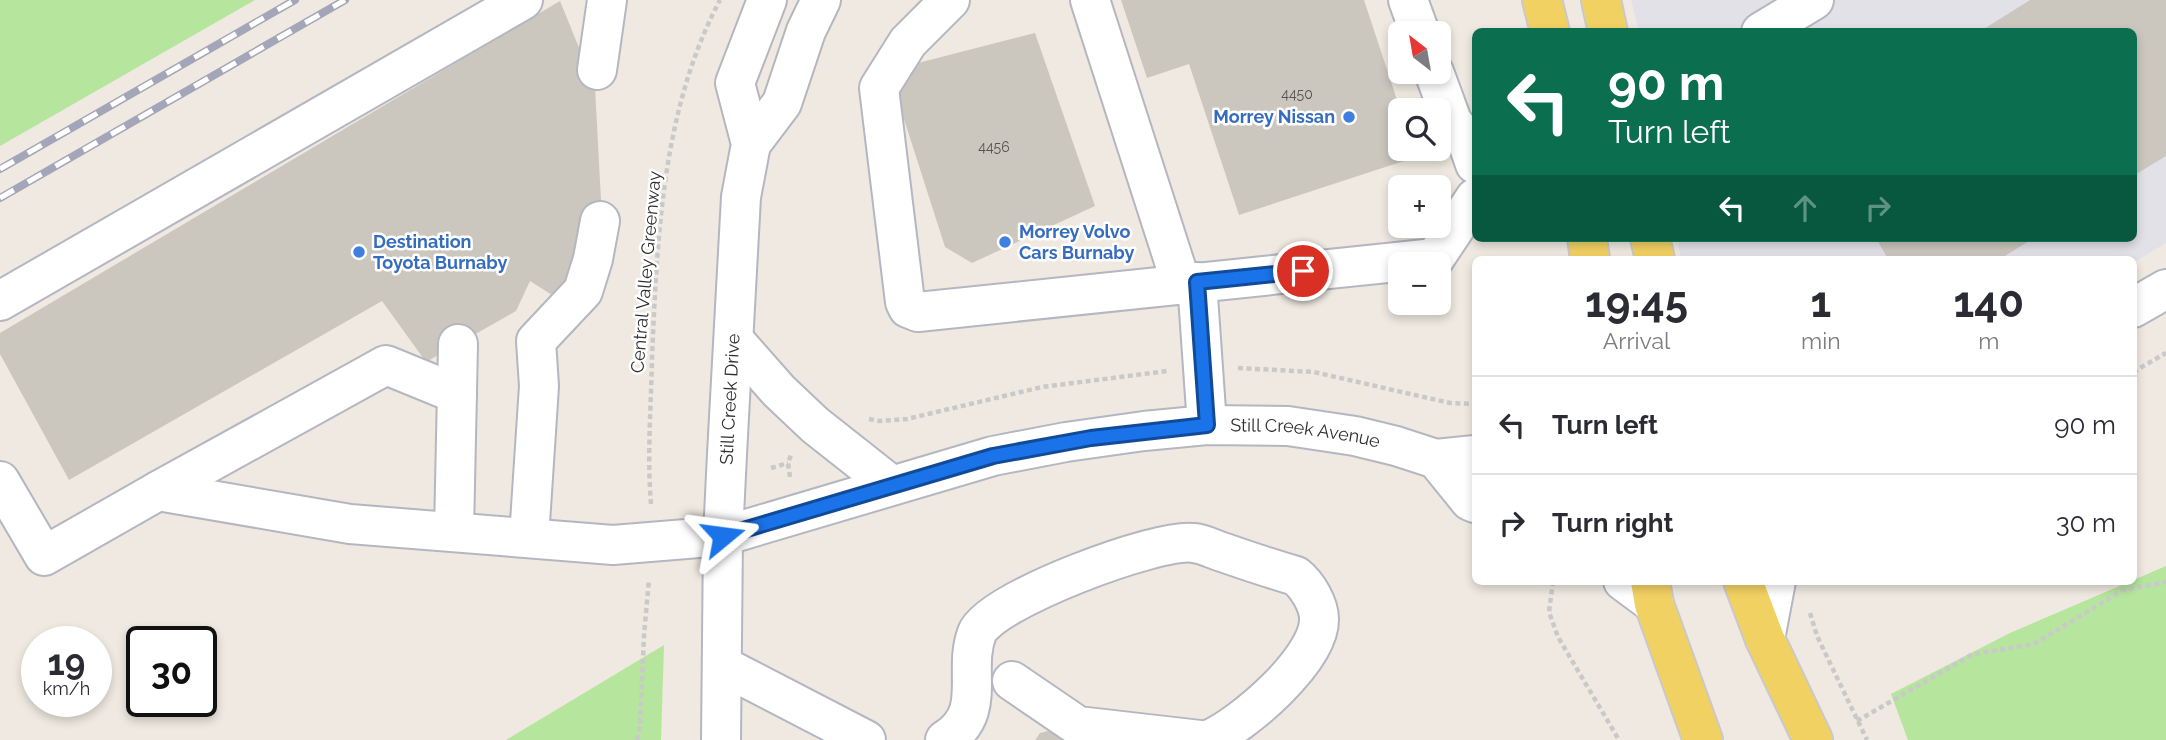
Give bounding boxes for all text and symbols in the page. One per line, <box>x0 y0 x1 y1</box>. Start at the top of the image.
north arrow <box>1388 21 1451 84</box>
map controls <box>1388 21 1451 315</box>
text: 90 m <box>1608 54 1724 111</box>
icon: left <box>1493 56 1584 147</box>
house number: 4450 <box>1281 86 1313 102</box>
button: search <box>1388 98 1451 161</box>
place label: Morrey Nissan <box>1213 106 1335 127</box>
marker: Morrey Nissan <box>1341 109 1357 125</box>
text: Turn left <box>1608 113 1730 150</box>
house number: 4456 <box>978 139 1010 155</box>
street label: Central Valley Greenway <box>626 170 665 374</box>
button: + <box>1388 175 1451 238</box>
icon: left <box>1713 189 1751 227</box>
icon: ahead <box>1786 189 1824 227</box>
icon: right <box>1859 189 1897 227</box>
place label: Morrey Volvo Cars Burnaby <box>1019 221 1134 263</box>
place label: Destination Toyota Burnaby <box>373 231 507 273</box>
marker: Morrey Volvo Cars Burnaby <box>997 234 1013 250</box>
pin <box>1273 241 1333 301</box>
marker: Destination Toyota Burnaby <box>351 244 367 260</box>
icon: arrive <box>1284 252 1322 290</box>
button: − <box>1388 252 1451 315</box>
text: 19:45 <box>1585 278 1688 327</box>
text: 1 <box>1810 278 1831 327</box>
text: 140 <box>1954 278 2024 327</box>
text: Arrival <box>1603 327 1670 354</box>
text: min <box>1801 327 1841 354</box>
text: m <box>1978 327 1999 354</box>
street label: Still Creek Drive <box>715 333 744 465</box>
icon: left <box>1493 406 1531 444</box>
text: Turn left <box>1552 410 1658 440</box>
text: 90 m <box>2054 410 2116 440</box>
street label: Still Creek Avenue <box>1230 414 1383 452</box>
position arrow <box>686 499 760 573</box>
icon: right <box>1493 504 1531 542</box>
text: Turn right <box>1552 508 1673 538</box>
text: 30 m <box>2056 508 2116 538</box>
speed limit sign: 30 <box>126 626 217 717</box>
text: 19 <box>48 642 85 683</box>
text: km/h <box>43 678 90 699</box>

